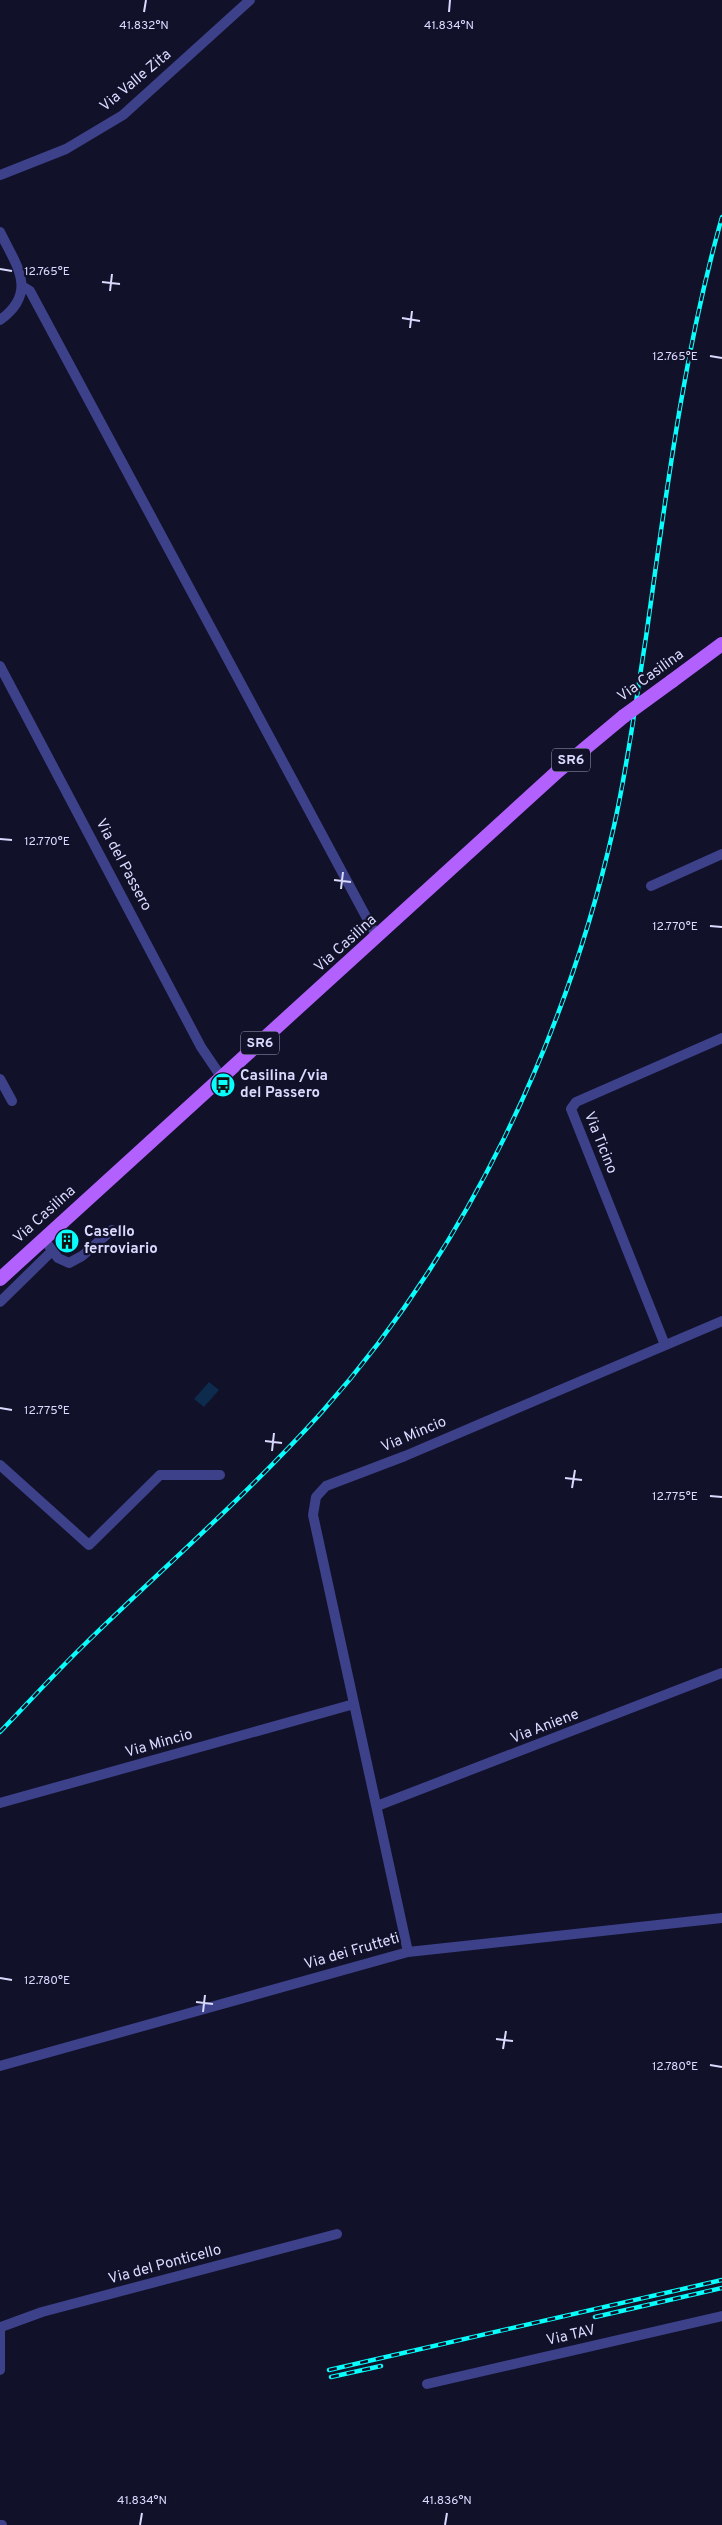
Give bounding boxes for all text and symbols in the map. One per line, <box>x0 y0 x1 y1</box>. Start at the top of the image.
text: 41.832°N <box>119 18 169 34</box>
text: 41.834°N <box>424 18 474 34</box>
street label: Via Valle Zita <box>96 46 176 116</box>
text: 12.765°E <box>24 264 70 280</box>
text: 12.765°E <box>652 349 698 365</box>
street label: Via Casilina <box>614 646 688 706</box>
road number: SR6 <box>552 748 590 772</box>
street label: Via del Passero <box>91 816 155 914</box>
text: 12.770°E <box>24 834 70 850</box>
street label: Via Casilina <box>311 911 381 977</box>
text: 12.770°E <box>652 919 698 935</box>
road number: SR6 <box>241 1032 279 1054</box>
place label: Casilina /via del Passero <box>240 1067 328 1103</box>
bus stop icon: Casilina /via del Passero <box>210 1072 236 1098</box>
street label: Via Ticino <box>579 1109 621 1177</box>
street label: Via Casilina <box>10 1182 80 1248</box>
place label: Casello ferroviario <box>84 1223 158 1259</box>
building icon: Casello ferroviario <box>54 1228 80 1254</box>
text: 12.775°E <box>24 1403 70 1419</box>
street label: Via Mincio <box>378 1413 450 1457</box>
text: 12.775°E <box>652 1489 698 1505</box>
street label: Via Aniene <box>508 1705 582 1749</box>
street label: Via Mincio <box>123 1725 195 1763</box>
street label: Via dei Frutteti <box>302 1929 402 1975</box>
text: 12.780°E <box>24 1973 70 1989</box>
text: 12.780°E <box>652 2059 698 2075</box>
street label: Via del Ponticello <box>106 2241 224 2289</box>
street label: Via TAV <box>544 2321 598 2351</box>
text: 41.834°N <box>117 2493 167 2509</box>
text: 41.836°N <box>422 2493 472 2509</box>

